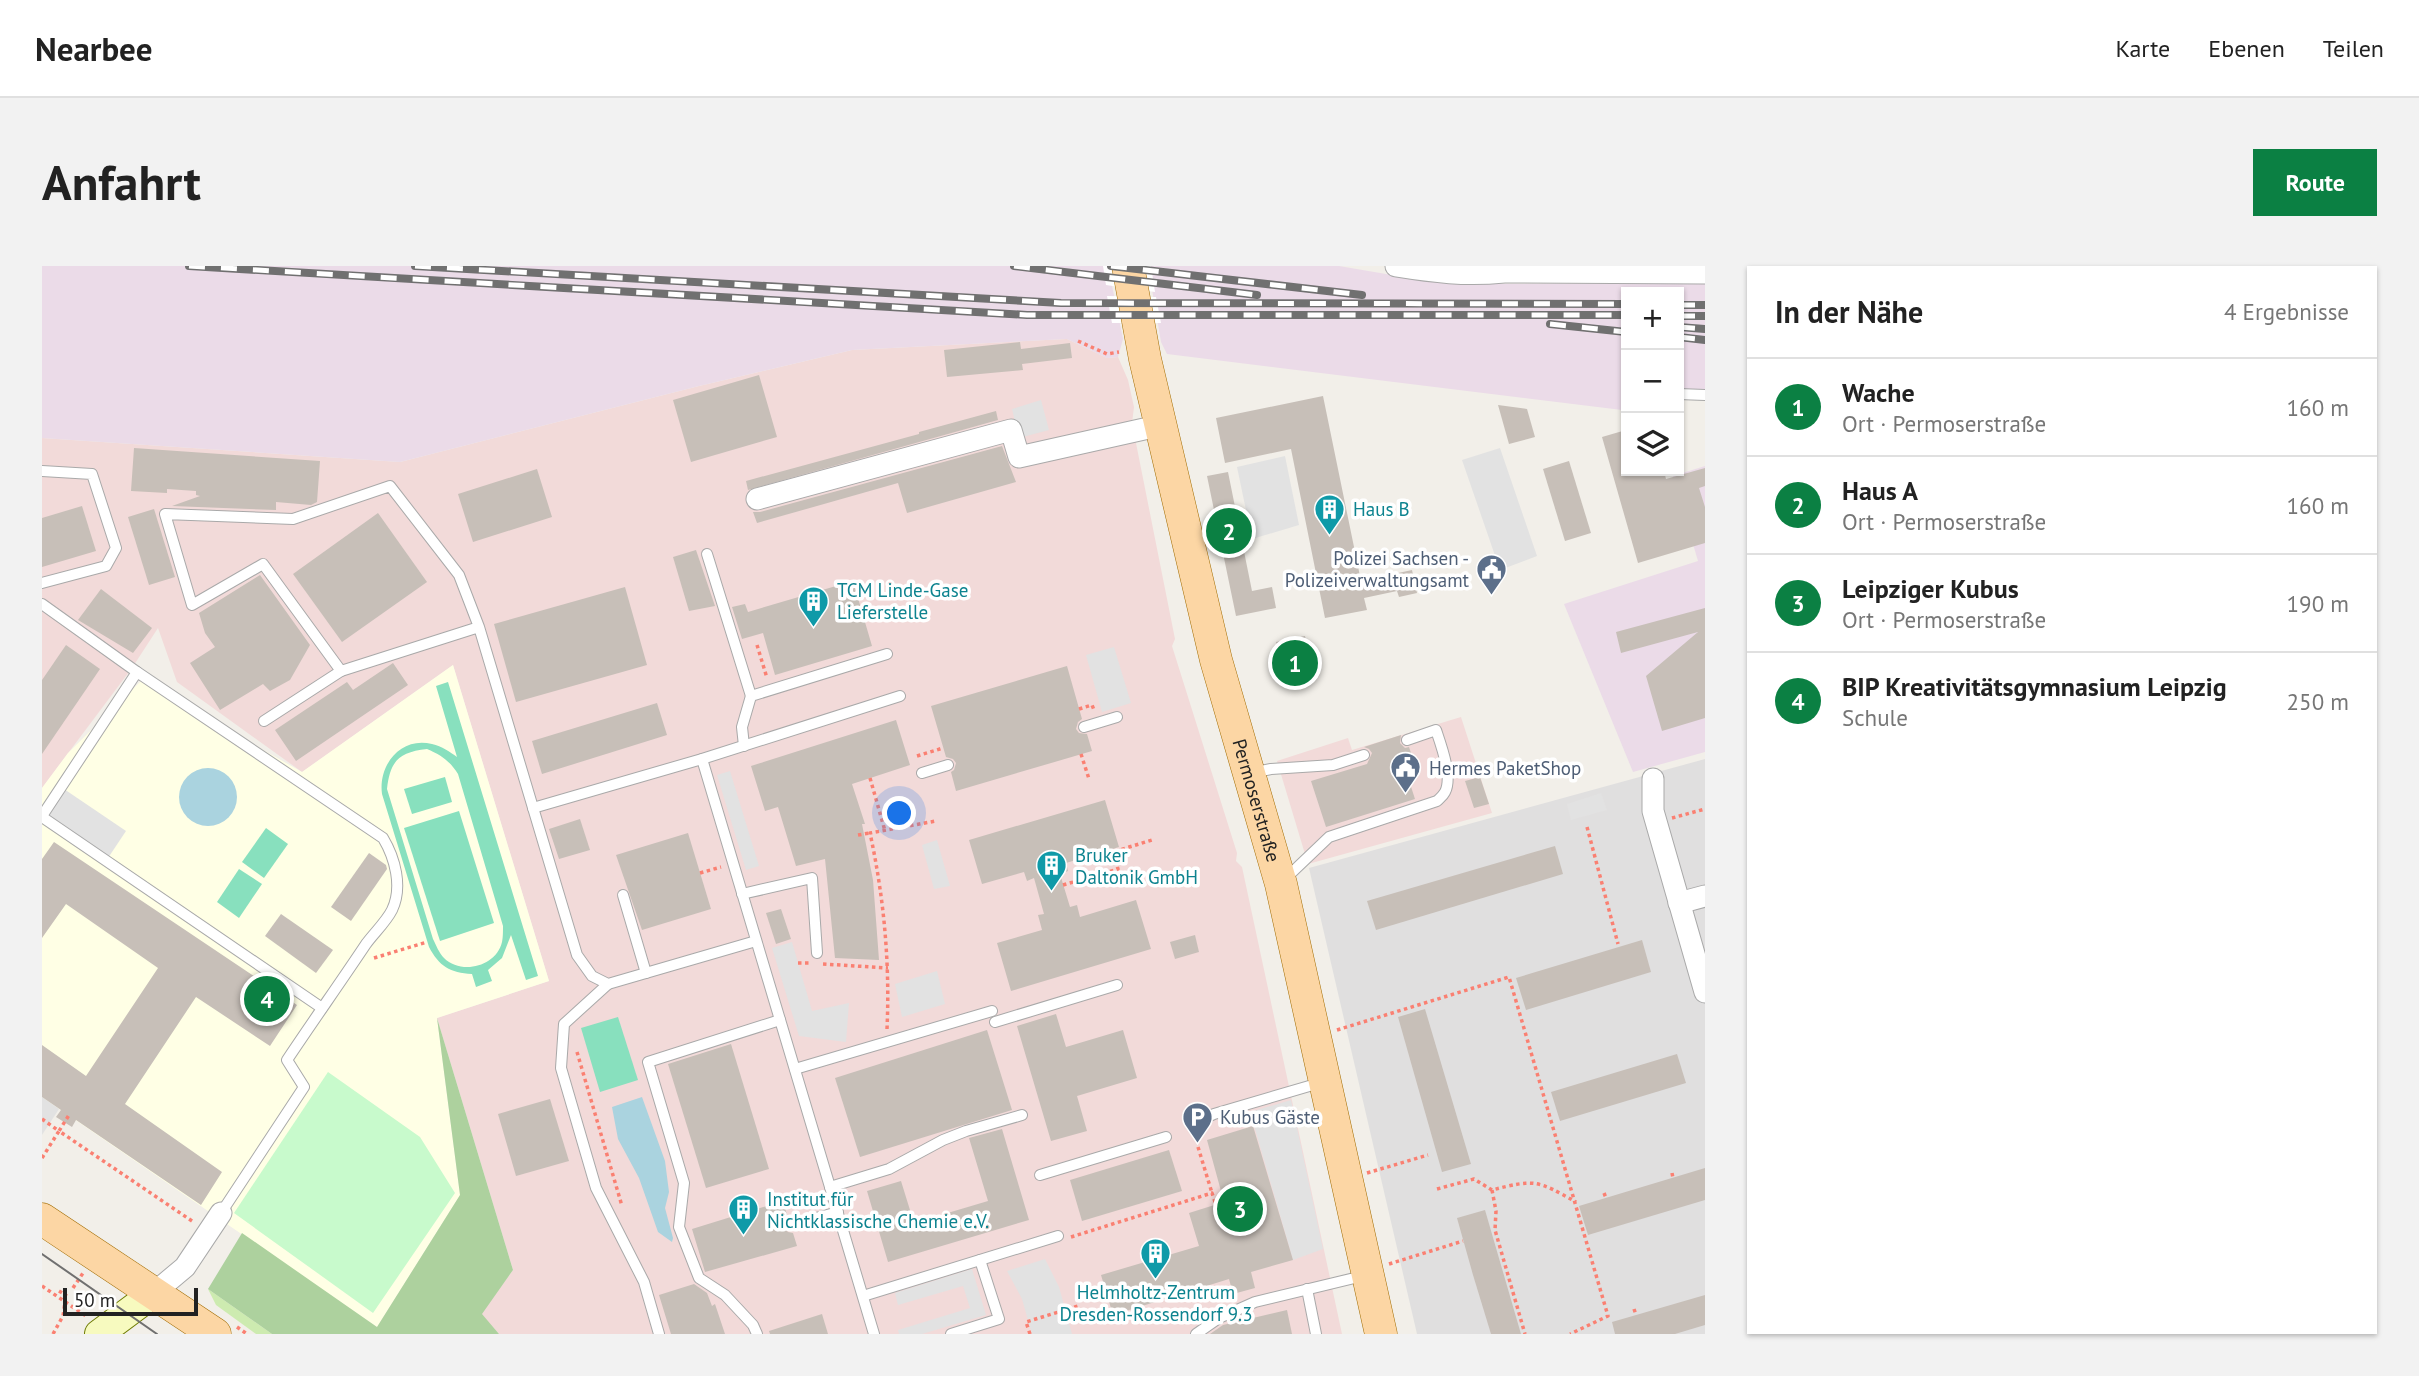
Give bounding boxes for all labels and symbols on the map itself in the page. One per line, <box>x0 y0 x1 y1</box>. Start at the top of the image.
building icon: Haus B <box>1313 492 1347 536</box>
place label: Haus B <box>1353 497 1410 521</box>
pin: 2 <box>1206 505 1252 557</box>
place label: Polizei Sachsen - Polizeiverwaltungsamt <box>1285 546 1470 592</box>
public building icon: Polizei Sachsen - Polizeiverwaltungsamt <box>1475 552 1509 596</box>
place label: TCM Linde-Gase Lieferstelle <box>837 578 968 624</box>
building icon: TCM Linde-Gase Lieferstelle <box>797 584 831 628</box>
pin: 1 <box>1272 637 1318 689</box>
street label: Permoserstraße <box>1228 736 1286 865</box>
public building icon: Hermes PaketShop <box>1389 751 1423 795</box>
place label: Hermes PaketShop <box>1429 756 1581 780</box>
your location <box>882 796 916 830</box>
place label: Bruker Daltonik GmbH <box>1075 843 1198 889</box>
building icon: Bruker Daltonik GmbH <box>1035 849 1069 893</box>
pin: 4 <box>244 973 290 1025</box>
parking icon: Kubus Gäste <box>1180 1100 1214 1144</box>
place label: Kubus Gäste <box>1220 1105 1320 1129</box>
pin: 3 <box>1217 1183 1263 1235</box>
place label: Institut für Nichtklassische Chemie e.V. <box>767 1187 989 1233</box>
building icon: Institut für Nichtklassische Chemie e.V. <box>727 1193 761 1237</box>
building icon: Helmholtz-Zentrum Dresden-Rossendorf 9.3 <box>1139 1236 1173 1280</box>
place label: Helmholtz-Zentrum Dresden-Rossendorf 9.3 <box>1059 1280 1253 1326</box>
scale bar <box>63 1285 198 1317</box>

